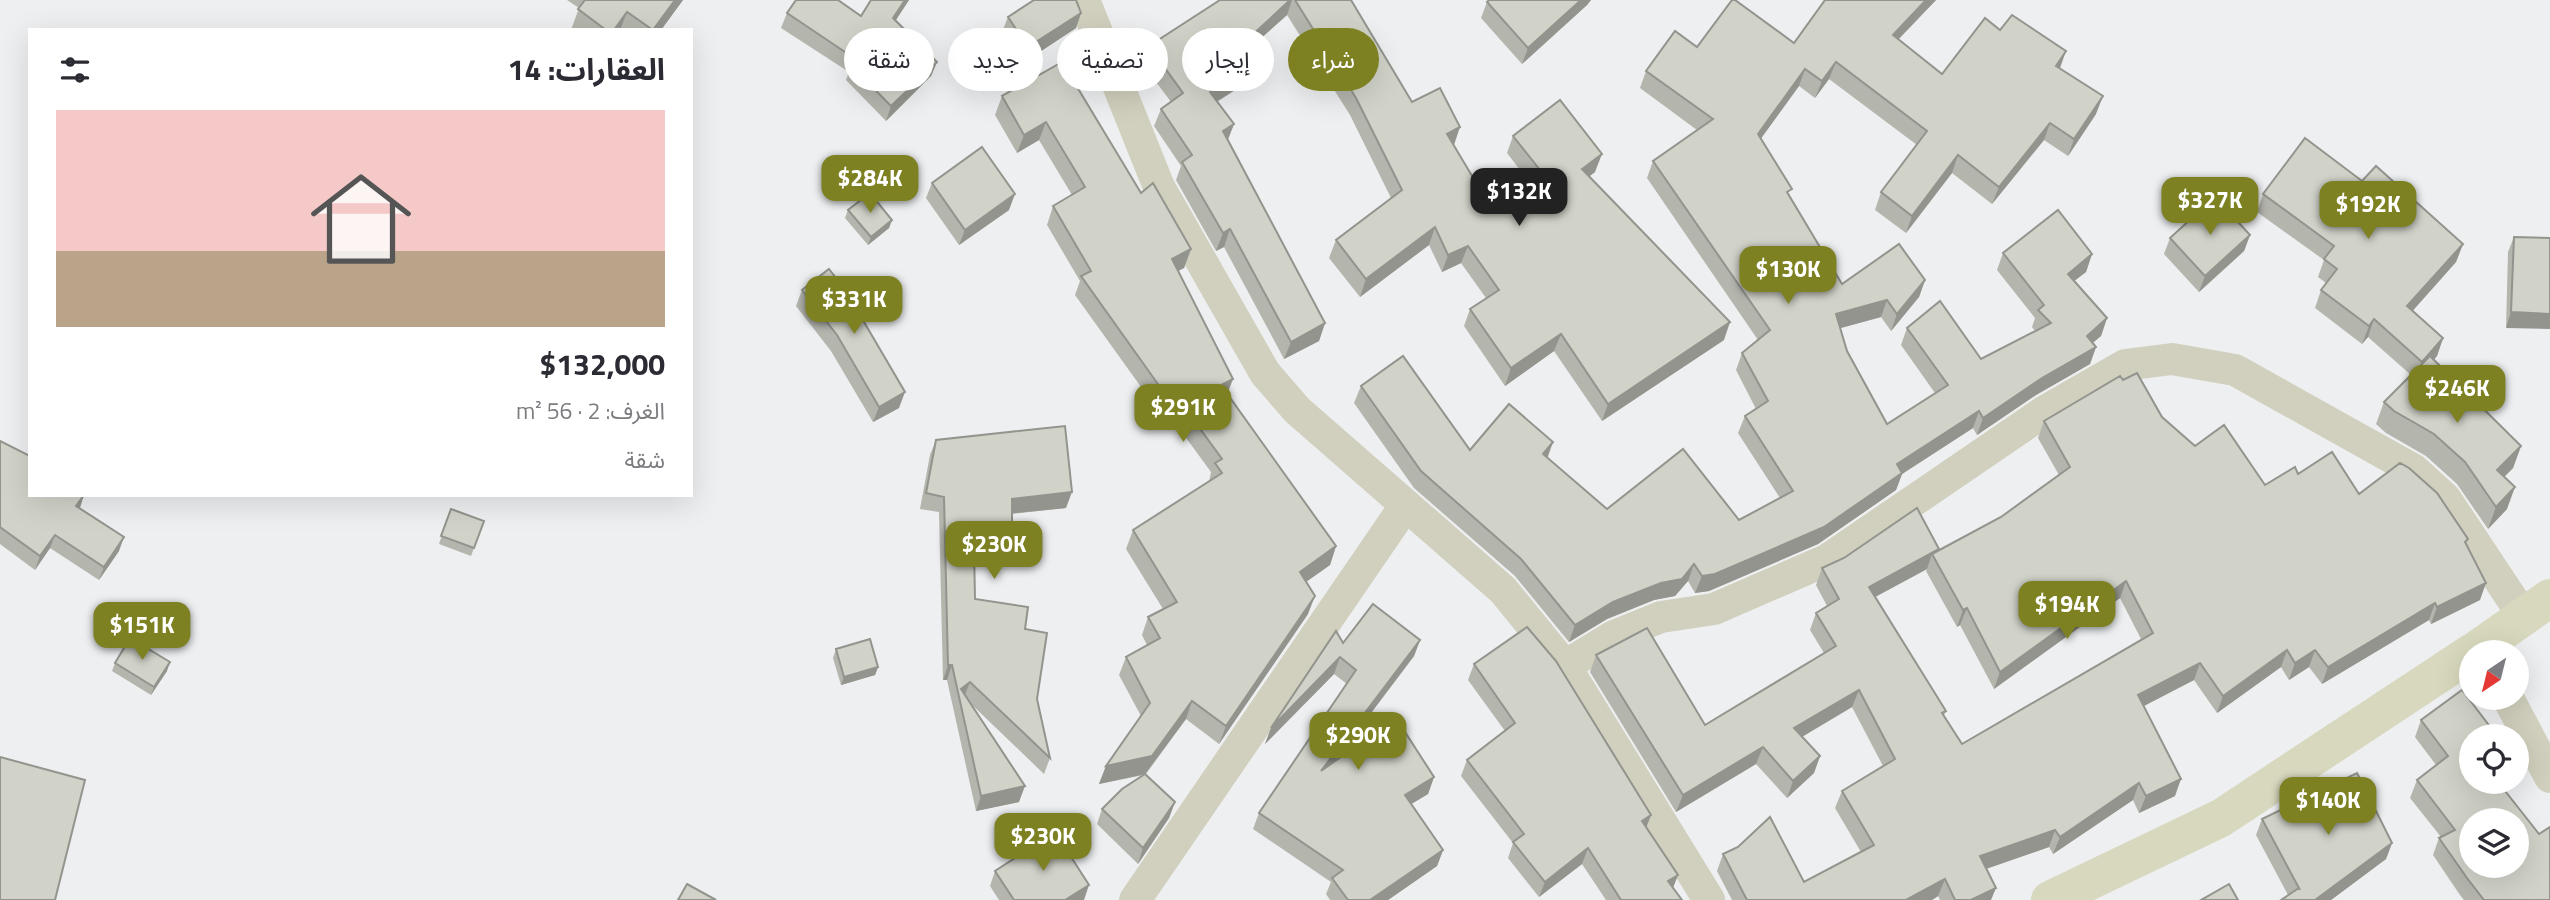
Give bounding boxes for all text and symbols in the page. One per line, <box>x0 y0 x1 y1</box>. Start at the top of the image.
chip: شقة <box>844 28 934 91</box>
chip: جديد <box>948 28 1043 91</box>
chip: تصفية <box>1057 28 1168 91</box>
chip: إيجار <box>1182 28 1274 91</box>
chip: شراء <box>1288 28 1379 91</box>
text: العقارات: 14 <box>508 46 665 92</box>
icon: filters <box>56 51 94 89</box>
icon: home <box>298 156 424 282</box>
pin: $284K <box>821 156 919 215</box>
text: $284K <box>837 160 903 195</box>
pin: $132K <box>1470 168 1568 228</box>
text: $132K <box>1486 173 1552 208</box>
pin: $327K <box>2161 177 2259 237</box>
text: $327K <box>2177 182 2243 217</box>
pin: $192K <box>2319 182 2417 241</box>
text: $192K <box>2335 186 2401 221</box>
pin: $130K <box>1739 246 1837 306</box>
text: $130K <box>1755 251 1821 286</box>
pin: $331K <box>805 276 903 336</box>
text: $331K <box>821 281 887 316</box>
text: $132,000 <box>540 341 665 387</box>
pin: $246K <box>2408 366 2506 425</box>
text: $246K <box>2424 370 2490 405</box>
pin: $291K <box>1134 384 1232 444</box>
text: $291K <box>1150 389 1216 424</box>
text: الغرف: 2 · 56 m² <box>516 393 665 428</box>
text: شقة <box>624 442 665 477</box>
pin: $230K <box>945 522 1043 581</box>
text: $230K <box>961 526 1027 561</box>
pin: $194K <box>2018 582 2116 641</box>
text: $194K <box>2034 586 2100 621</box>
pin: $151K <box>93 602 191 662</box>
text: $151K <box>109 607 175 642</box>
north arrow <box>2459 640 2529 710</box>
map controls <box>2459 640 2529 878</box>
pin: $290K <box>1309 712 1407 772</box>
text: $290K <box>1325 717 1391 752</box>
button: locate <box>2459 724 2529 794</box>
pin: $140K <box>2279 778 2377 837</box>
text: $140K <box>2295 782 2361 817</box>
button: layers <box>2459 808 2529 878</box>
pin: $230K <box>994 814 1092 873</box>
text: $230K <box>1010 818 1076 853</box>

